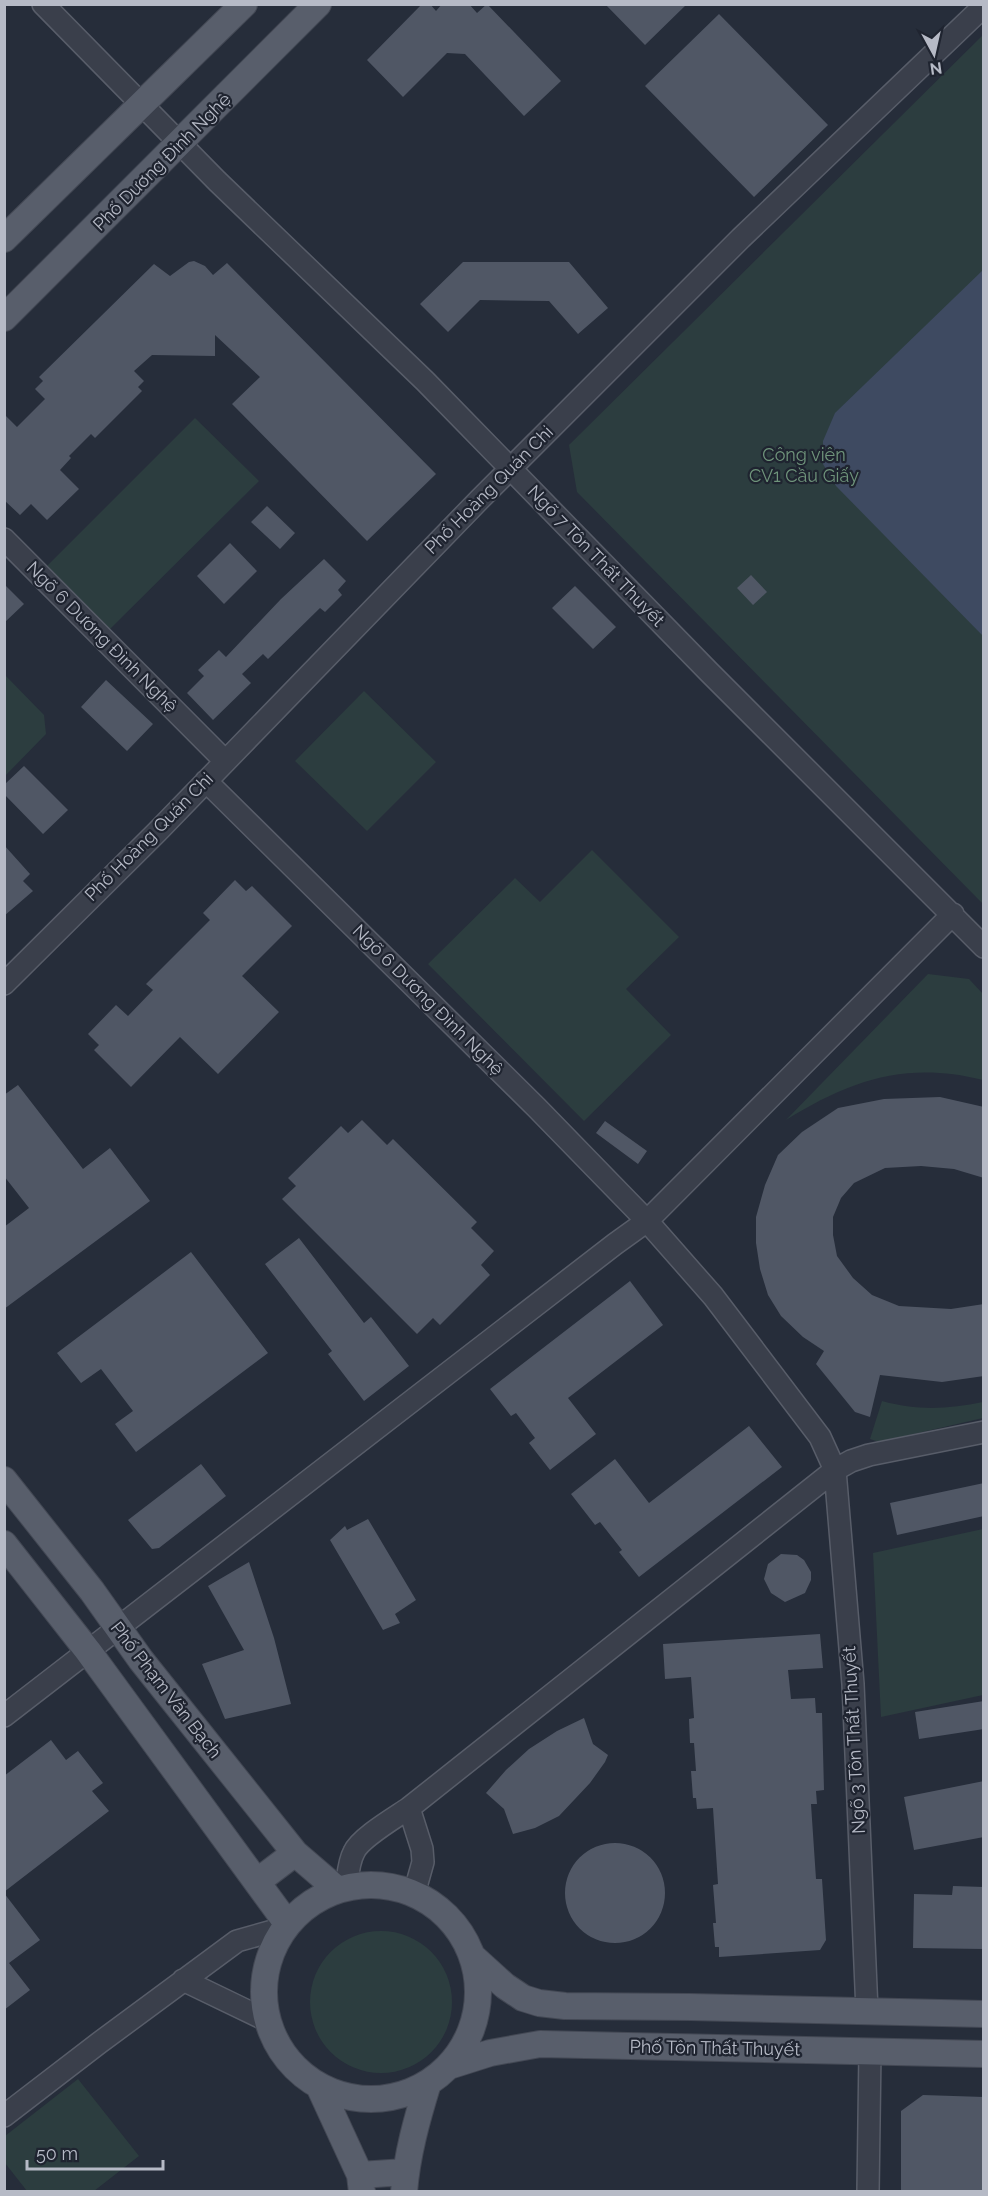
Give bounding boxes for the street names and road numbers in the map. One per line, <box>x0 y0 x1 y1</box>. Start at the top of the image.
street label: Phố Dương Đình Nghệ <box>88 88 235 235</box>
street label: Phố Hoàng Quán Chi <box>420 421 557 558</box>
street label: Ngõ 7 Tôn Thất Thuyết <box>524 481 669 631</box>
street label: Ngõ 6 Dương Đình Nghệ <box>23 557 182 717</box>
street label: Phố Hoàng Quán Chi <box>80 768 217 905</box>
street label: Ngõ 6 Dương Đình Nghệ <box>349 920 508 1080</box>
street label: Phố Phạm Văn Bạch <box>107 1617 226 1762</box>
street label: Ngõ 3 Tôn Thất Thuyết <box>838 1646 869 1834</box>
street label: Phố Tôn Thất Thuyết <box>630 2036 800 2059</box>

